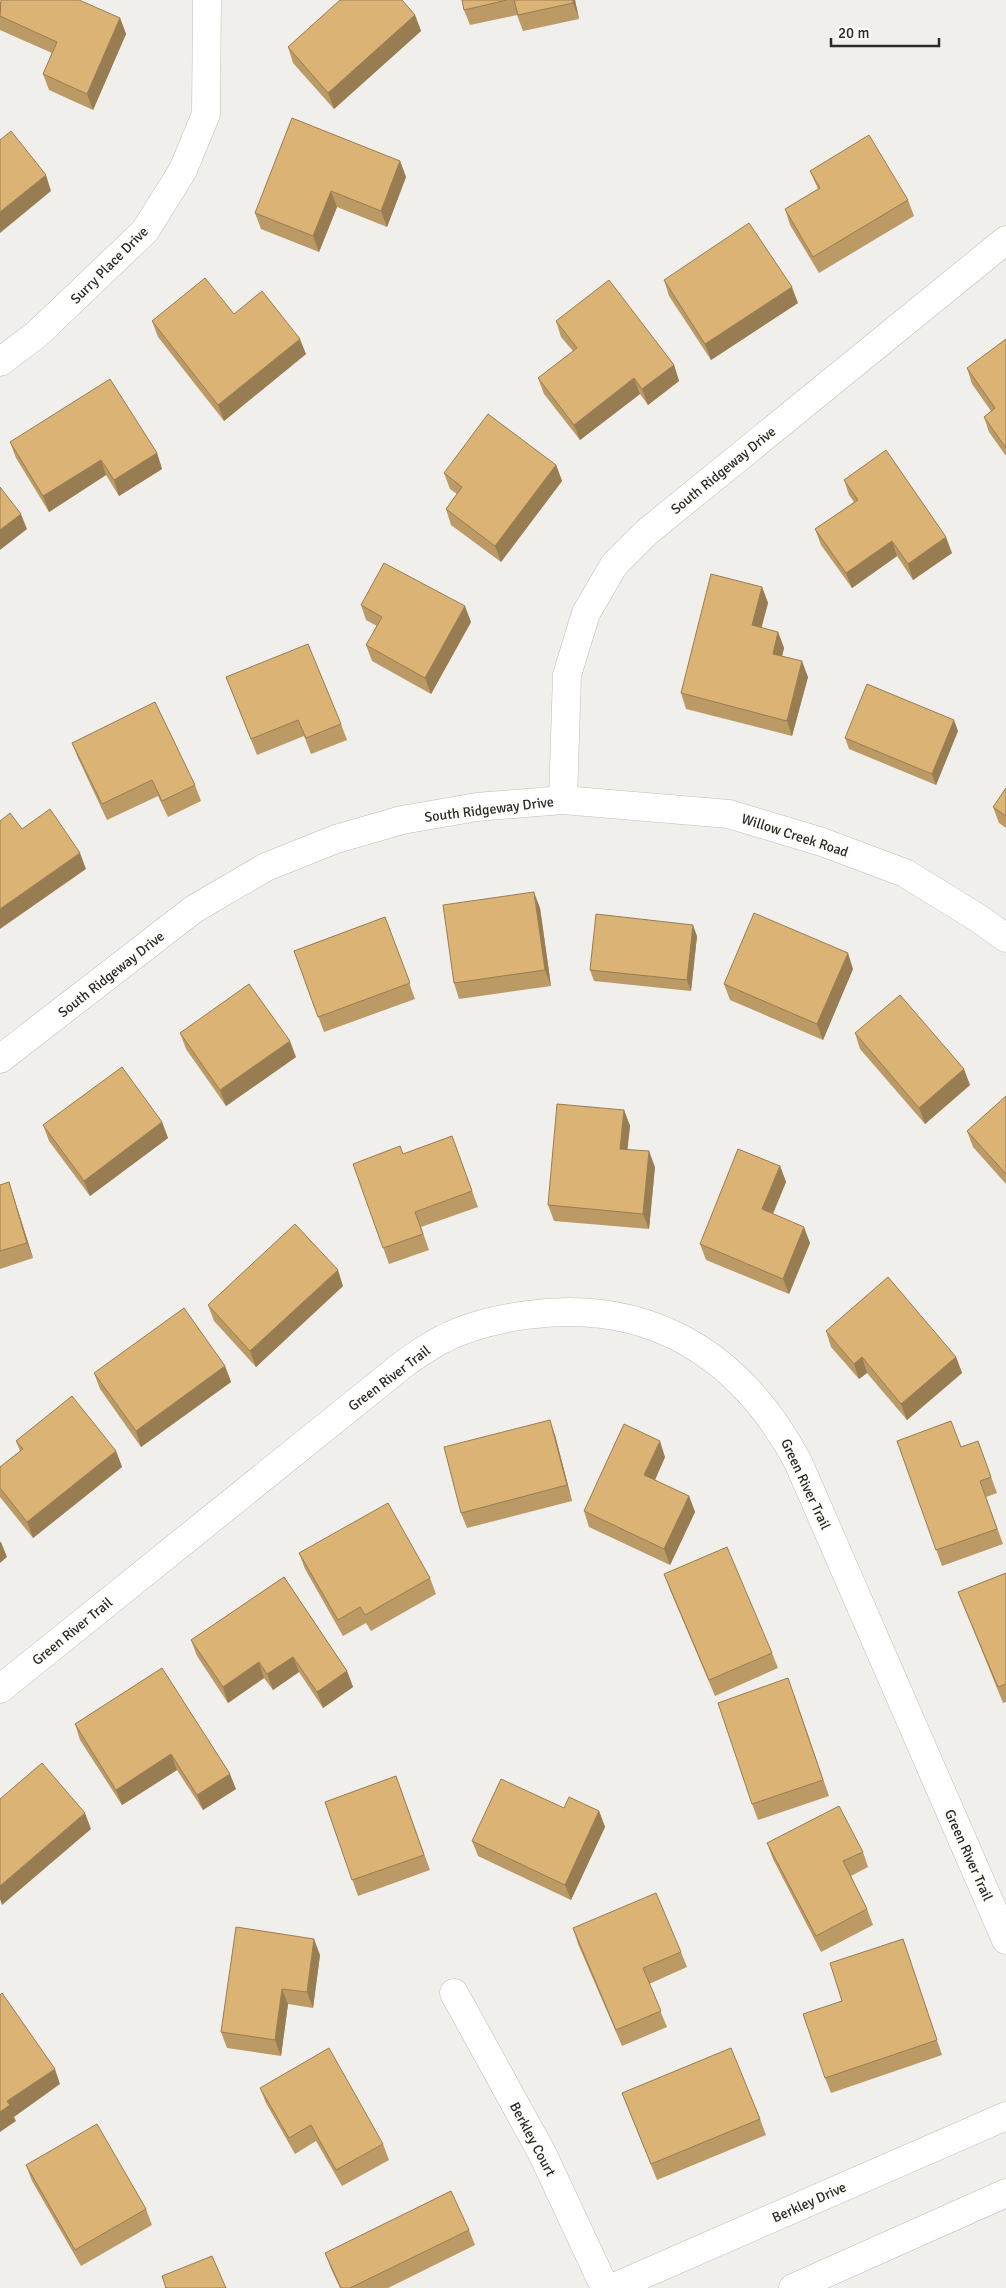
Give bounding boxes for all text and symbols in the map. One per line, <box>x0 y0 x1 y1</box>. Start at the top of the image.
scale bar <box>831 15 938 47</box>
text: 20 m <box>838 24 869 42</box>
street label: Surry Place Drive <box>67 223 152 308</box>
street label: South Ridgeway Drive <box>667 423 779 518</box>
street label: South Ridgeway Drive <box>424 793 555 826</box>
street label: Willow Creek Road <box>739 810 850 861</box>
street label: South Ridgeway Drive <box>55 928 168 1021</box>
street label: Green River Trail <box>345 1342 434 1415</box>
street label: Green River Trail <box>777 1436 834 1532</box>
street label: Green River Trail <box>29 1594 116 1669</box>
street label: Green River Trail <box>941 1807 996 1904</box>
street label: Berkley Court <box>506 2099 559 2179</box>
street label: Berkley Drive <box>770 2179 849 2226</box>

